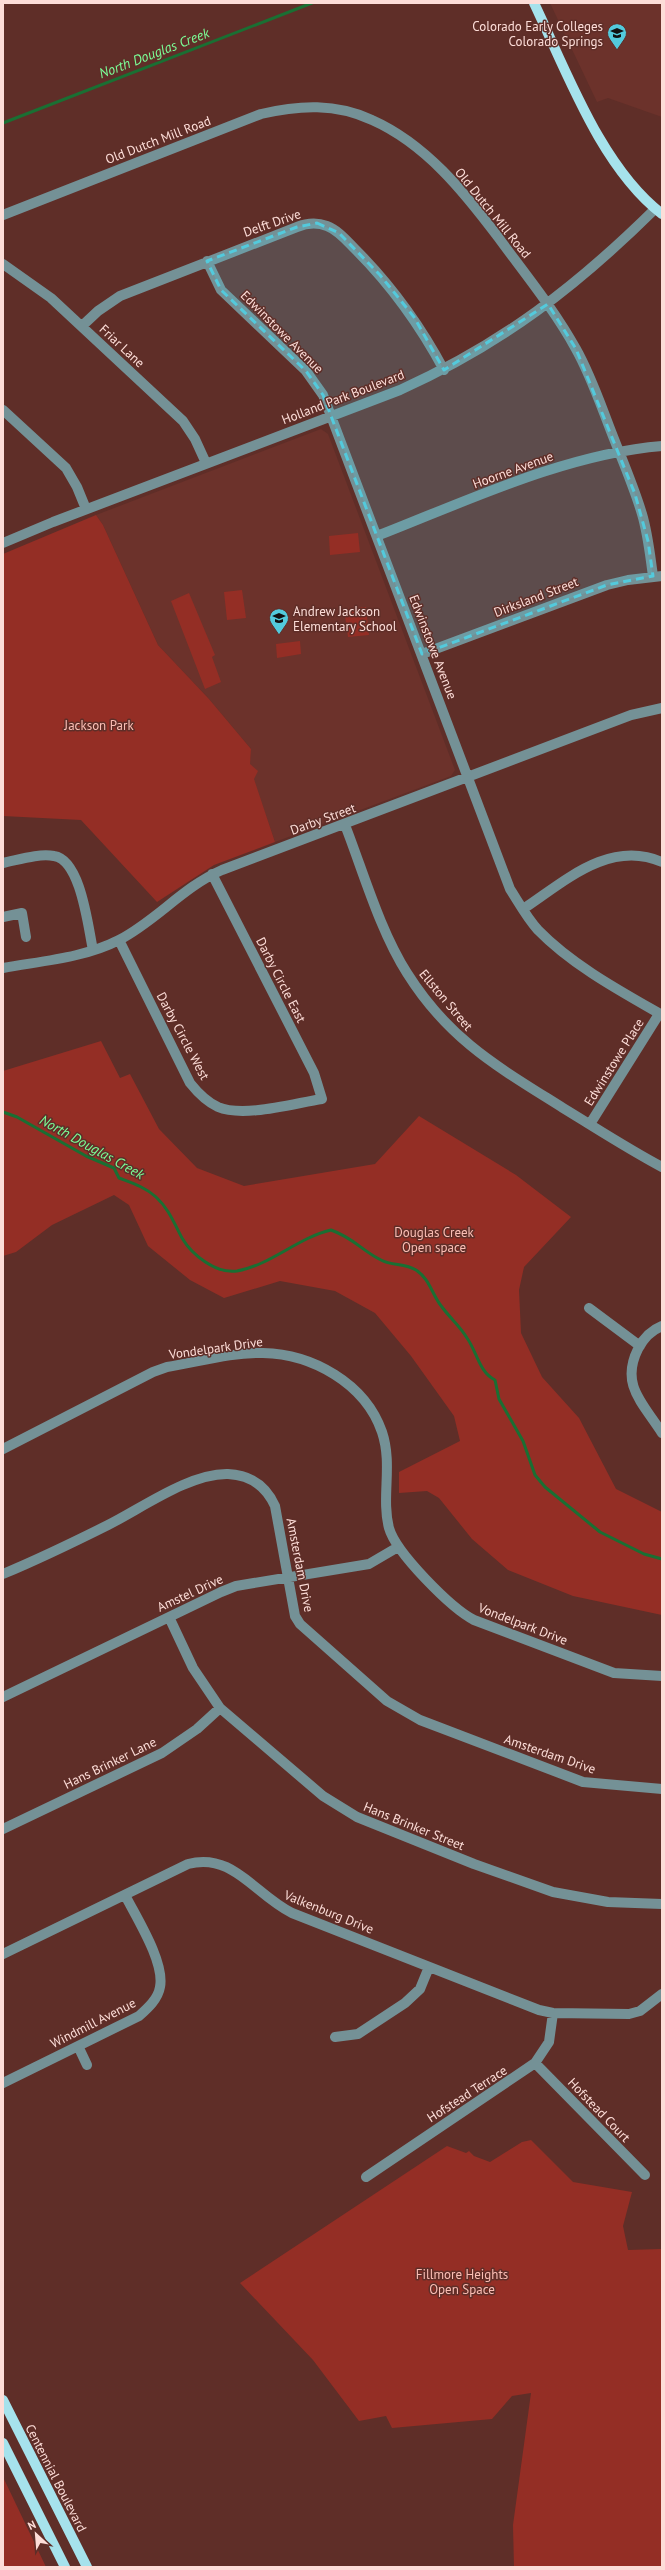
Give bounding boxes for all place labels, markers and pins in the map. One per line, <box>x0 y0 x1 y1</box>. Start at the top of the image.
place label: Colorado Early Colleges Colorado Springs <box>472 18 603 50</box>
school or university icon: Colorado Early Colleges Colorado Springs <box>606 22 628 50</box>
place label: Andrew Jackson Elementary School <box>293 603 397 635</box>
school or university icon: Andrew Jackson Elementary School <box>268 607 290 635</box>

